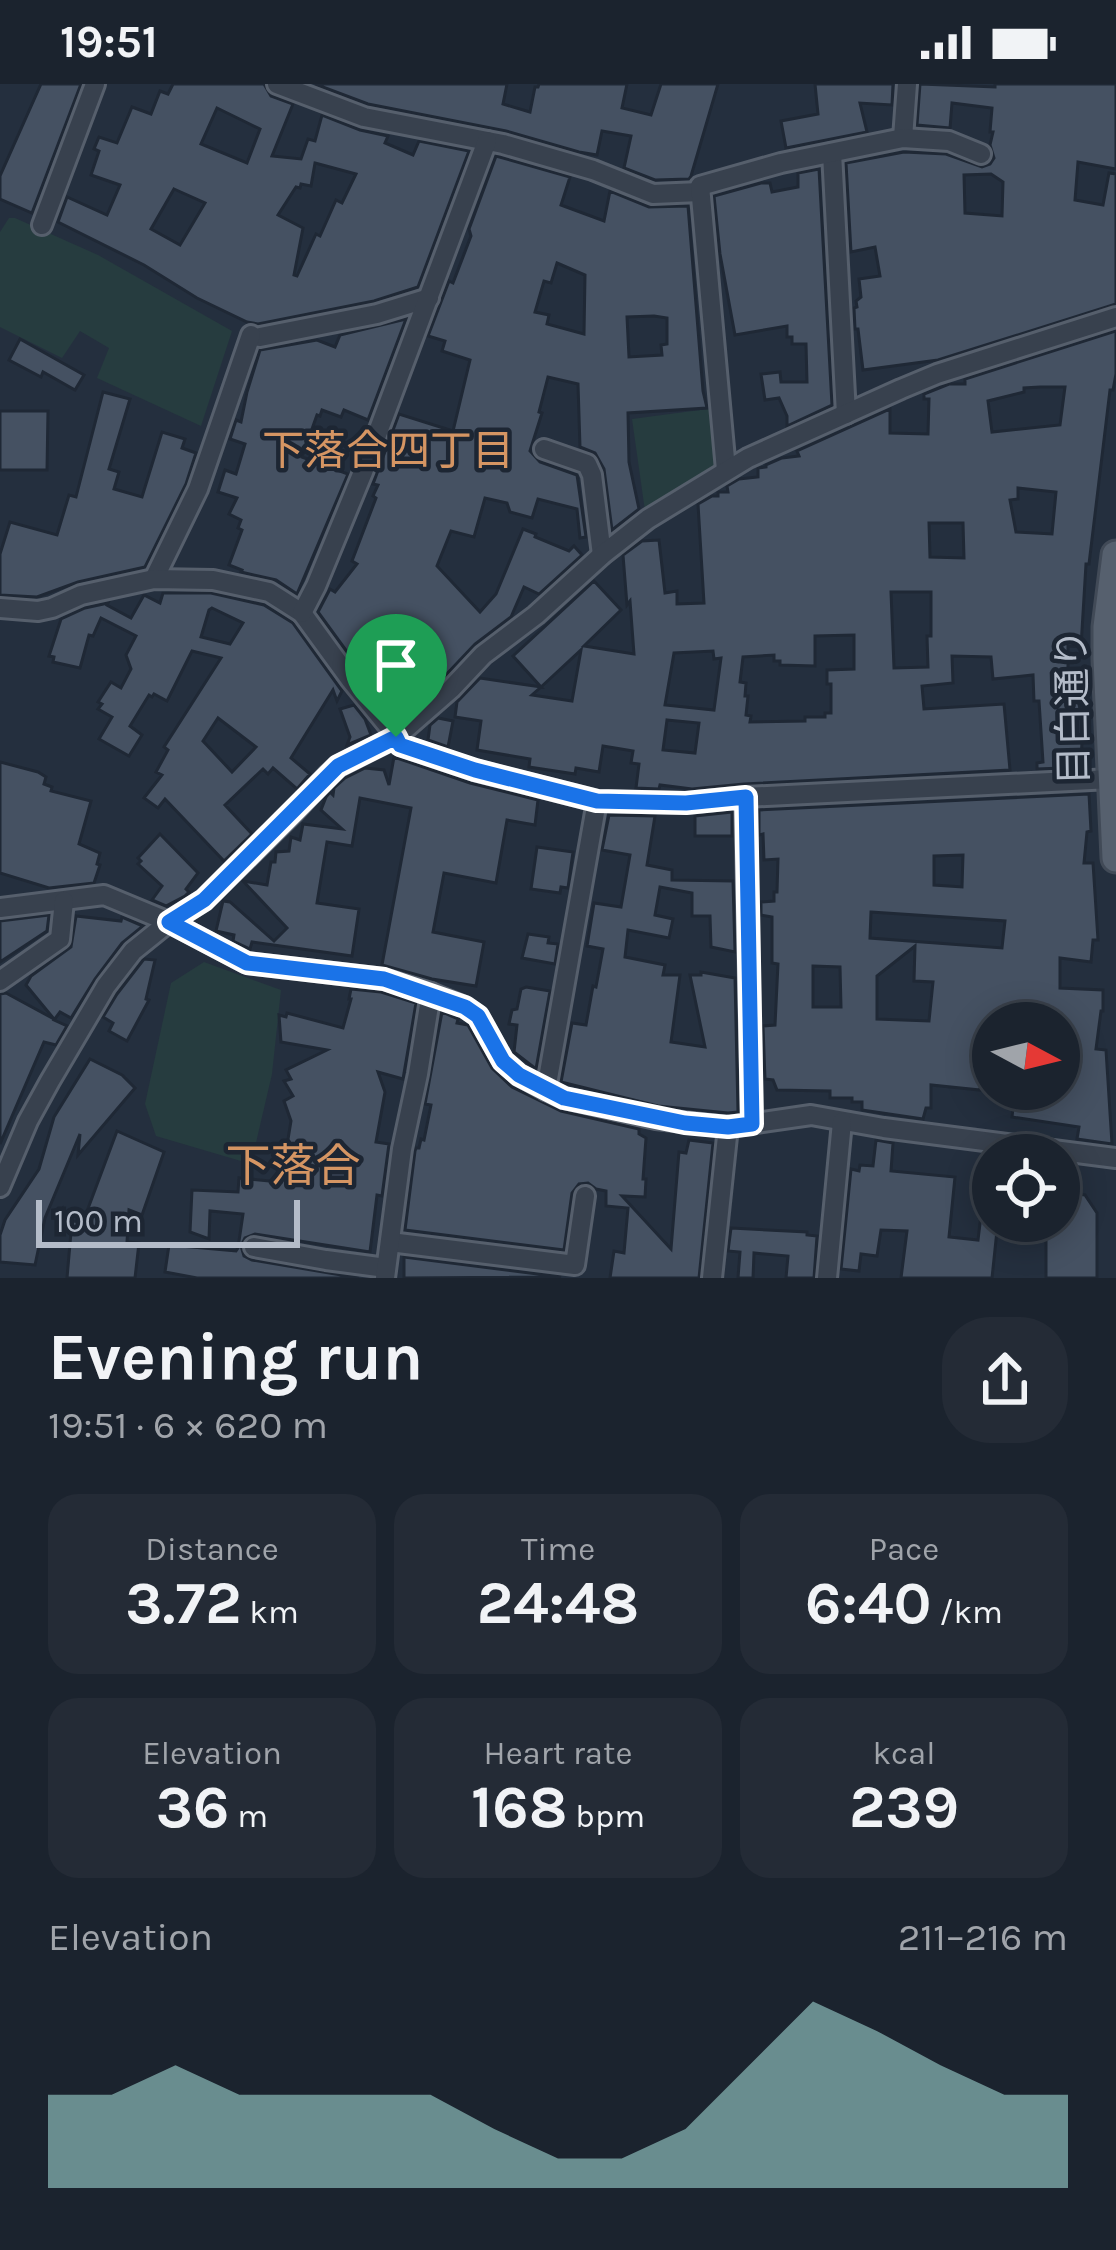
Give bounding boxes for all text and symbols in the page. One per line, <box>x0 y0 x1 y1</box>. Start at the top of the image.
text: 19:51 <box>60 16 158 68</box>
district label: 下落合四丁目 <box>262 426 514 476</box>
pin <box>345 614 447 737</box>
street label: 目白通り <box>1049 629 1097 785</box>
icon: arrive <box>363 632 429 698</box>
north arrow <box>972 1002 1080 1110</box>
map controls <box>972 1002 1080 1242</box>
button: locate <box>972 1134 1080 1242</box>
district label: 下落合 <box>225 1140 361 1192</box>
scale bar <box>36 1194 300 1247</box>
text: 100 m <box>54 1202 143 1240</box>
button: share <box>942 1317 1068 1443</box>
text: Evening run <box>48 1318 423 1396</box>
text: 19:51 · 6 × 620 m <box>48 1402 328 1448</box>
text: Distance <box>145 1530 279 1568</box>
text: Time <box>521 1530 595 1568</box>
text: Pace <box>869 1530 939 1568</box>
text: 3.72 <box>125 1568 242 1638</box>
text: 24:48 <box>477 1568 639 1638</box>
text: 6:40 <box>805 1568 931 1638</box>
text: km <box>242 1593 299 1631</box>
text: /km <box>931 1593 1003 1631</box>
text: Elevation <box>142 1734 282 1772</box>
text: Heart rate <box>484 1734 632 1772</box>
text: kcal <box>872 1734 936 1772</box>
text: 36 <box>156 1772 230 1842</box>
text: 168 <box>471 1772 568 1842</box>
text: 239 <box>849 1772 959 1842</box>
text: m <box>230 1797 268 1835</box>
text: bpm <box>568 1797 645 1835</box>
text: Elevation <box>48 1914 213 1960</box>
text: 211–216 m <box>898 1914 1068 1960</box>

